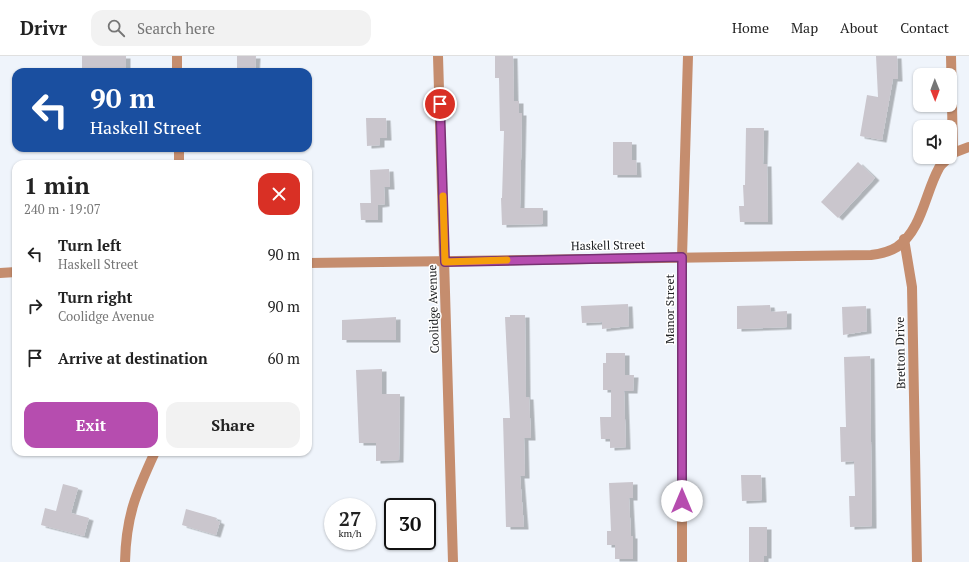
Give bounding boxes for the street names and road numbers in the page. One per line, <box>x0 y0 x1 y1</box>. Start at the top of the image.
street label: Haskell Street <box>571 237 646 253</box>
street label: Coolidge Avenue <box>424 264 442 354</box>
street label: Manor Street <box>662 274 677 344</box>
street label: Bretton Drive <box>892 317 908 389</box>

